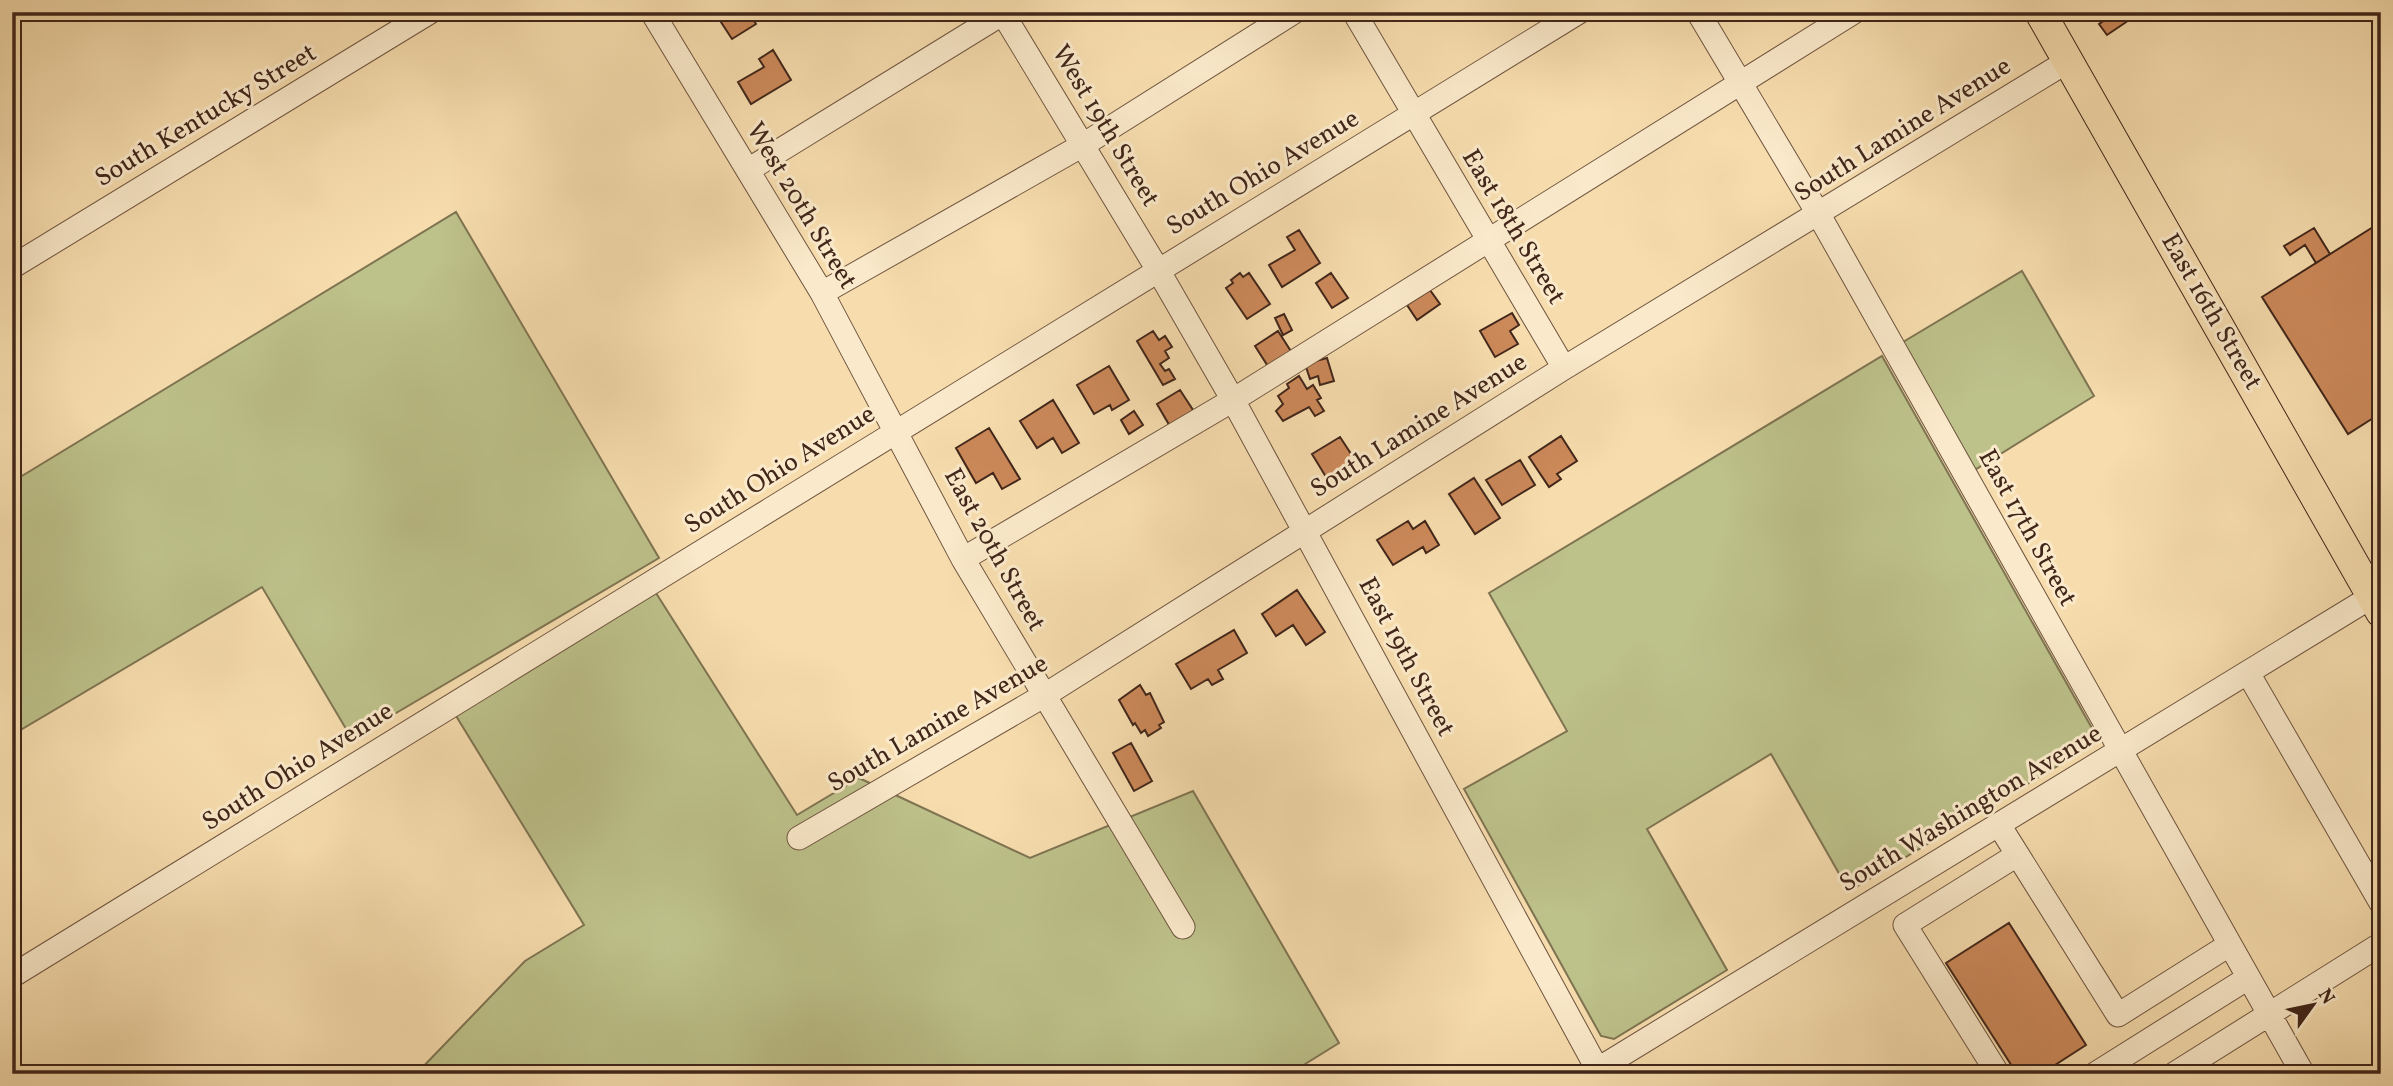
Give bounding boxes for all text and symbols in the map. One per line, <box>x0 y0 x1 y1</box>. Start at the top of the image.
street label: South Kentucky Street <box>88 36 324 196</box>
street label: West 19th Street <box>1042 38 1168 214</box>
street label: South Lamine Avenue <box>1788 49 2018 211</box>
street label: South Ohio Avenue <box>1160 101 1366 245</box>
street label: West 20th Street <box>737 116 865 296</box>
street label: East 18th Street <box>1452 143 1574 311</box>
street label: East 16th Street <box>2152 227 2270 397</box>
street label: South Lamine Avenue <box>1304 345 1534 507</box>
street label: South Ohio Avenue <box>678 397 882 543</box>
street label: East 17th Street <box>1969 443 2085 613</box>
street label: East 20th Street <box>934 462 1054 638</box>
street label: East 19th Street <box>1349 571 1463 743</box>
street label: South Lamine Avenue <box>821 646 1055 802</box>
street label: South Ohio Avenue <box>196 694 400 840</box>
street label: South Washington Avenue <box>1833 716 2109 902</box>
north arrow <box>2278 970 2348 1040</box>
text: N <box>2311 984 2340 1010</box>

